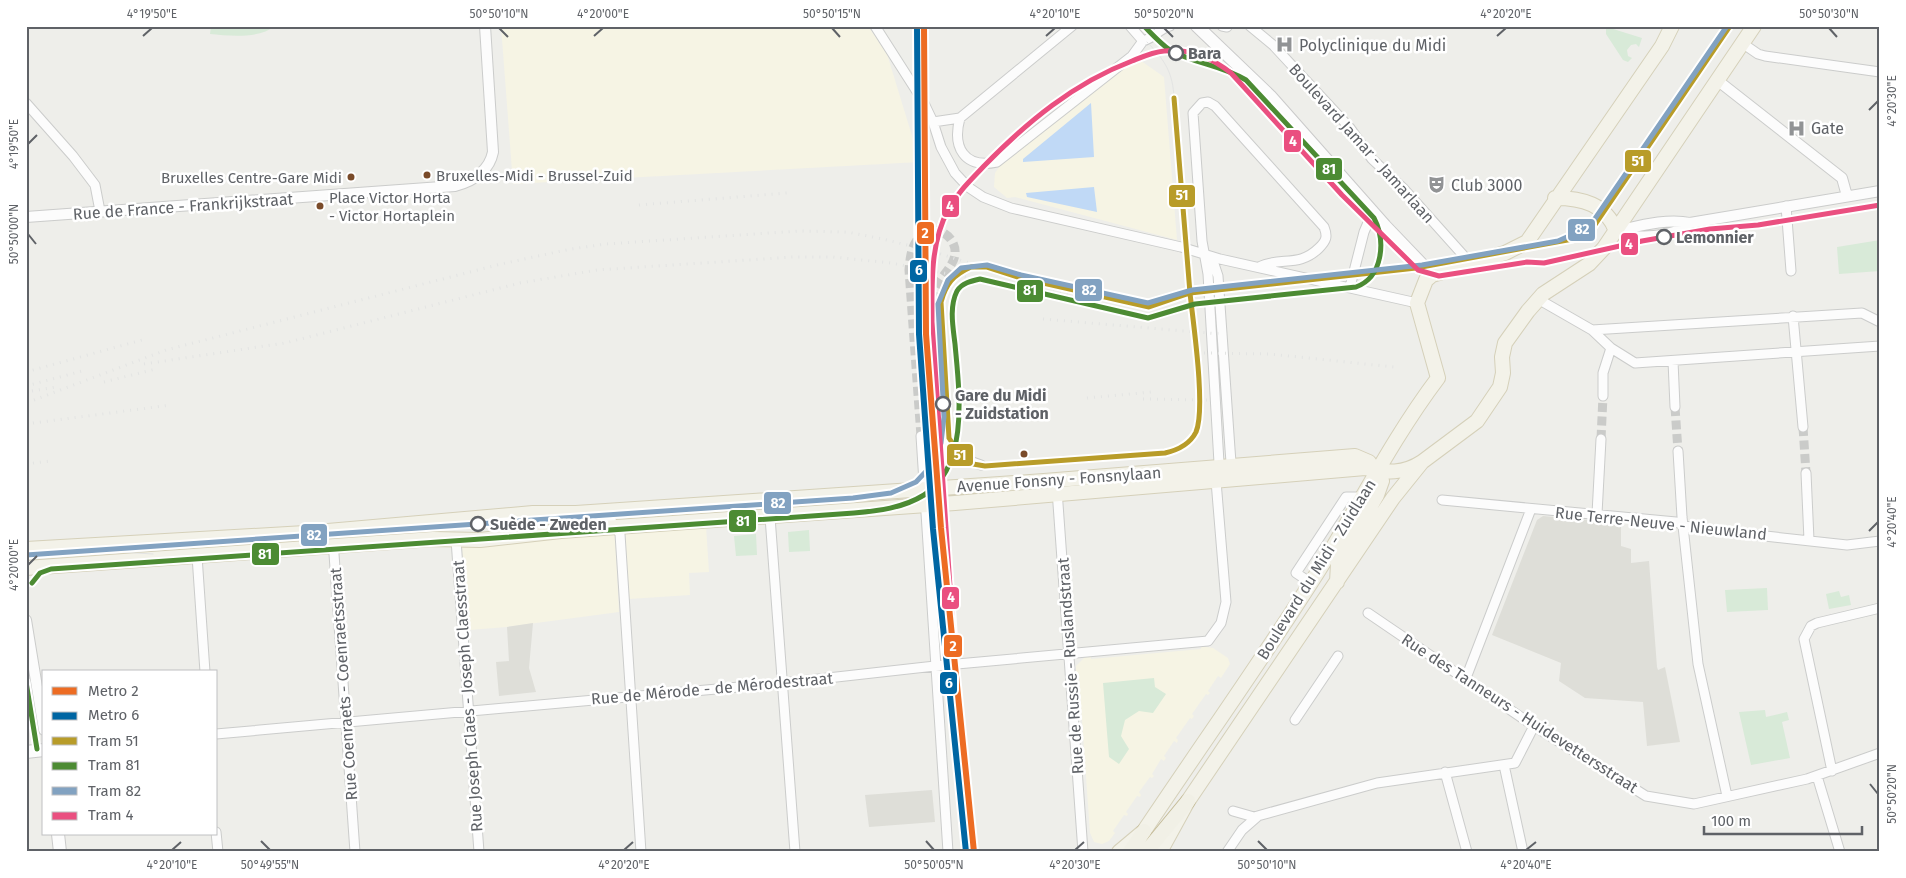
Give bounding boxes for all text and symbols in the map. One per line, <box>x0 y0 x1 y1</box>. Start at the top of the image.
text: 4°19'50"E <box>127 7 177 21</box>
text: 50°50'10"N <box>470 7 528 21</box>
text: 4°20'00"E <box>577 7 629 21</box>
text: 50°50'15"N <box>803 7 861 21</box>
text: 4°20'10"E <box>1030 7 1080 21</box>
text: 50°50'20"N <box>1134 7 1194 21</box>
text: 4°20'20"E <box>1480 7 1532 21</box>
text: 50°50'30"N <box>1799 7 1859 21</box>
hospital icon: Polyclinique du Midi <box>1275 35 1295 55</box>
place label: Polyclinique du Midi <box>1299 36 1446 55</box>
place label: Bara <box>1188 44 1221 63</box>
marker: Bara <box>1168 45 1184 61</box>
street label: Boulevard Jamar - Jamarlaan <box>1285 60 1438 227</box>
text: 4°20'30"E <box>1885 75 1899 127</box>
hospital icon: Gate <box>1787 118 1807 138</box>
text: 4°19'50"E <box>7 119 21 169</box>
place label: Gate <box>1811 119 1844 138</box>
line badge: 4 <box>1283 129 1302 153</box>
text: 4 <box>1289 133 1297 150</box>
line badge: 51 <box>1624 149 1652 173</box>
text: 51 <box>1631 153 1645 170</box>
line badge: 81 <box>1315 157 1343 181</box>
text: 81 <box>1322 161 1336 178</box>
place label: Bruxelles-Midi - Brussel-Zuid <box>436 167 633 185</box>
place label: Bruxelles Centre-Gare Midi <box>161 169 342 187</box>
marker: Bruxelles-Midi - Brussel-Zuid <box>422 170 432 180</box>
marker: Bruxelles Centre-Gare Midi <box>346 172 356 182</box>
theatre icon: Club 3000 <box>1427 175 1447 195</box>
place label: Club 3000 <box>1451 176 1522 195</box>
line badge: 51 <box>1168 184 1196 208</box>
text: 51 <box>1175 187 1189 204</box>
street label: Rue de France - Frankrijkstraat <box>72 189 294 224</box>
place label: Place Victor Horta - Victor Hortaplein <box>329 189 455 225</box>
line badge: 4 <box>941 194 960 218</box>
text: 4 <box>946 198 954 215</box>
marker: Place Victor Horta - Victor Hortaplein <box>315 201 325 211</box>
text: 50°50'00"N <box>7 204 21 264</box>
line badge: 82 <box>1567 218 1596 242</box>
line badge: 2 <box>916 221 935 245</box>
text: 82 <box>1574 221 1590 238</box>
text: 2 <box>921 225 929 242</box>
place label: Lemonnier <box>1676 228 1754 247</box>
marker: Lemonnier <box>1656 229 1672 245</box>
line badge: 4 <box>1620 232 1639 256</box>
text: 4 <box>1625 236 1633 253</box>
line badge: 6 <box>909 259 928 283</box>
text: 6 <box>915 262 923 279</box>
line badge: 82 <box>1074 278 1103 302</box>
line badge: 81 <box>1016 279 1044 303</box>
text: 81 <box>1023 282 1037 299</box>
text: 82 <box>1081 282 1097 299</box>
place label: Gare du Midi - Zuidstation <box>955 386 1049 423</box>
marker: Gare du Midi - Zuidstation <box>935 396 951 412</box>
line badge: 51 <box>946 443 974 467</box>
text: 51 <box>953 447 967 464</box>
unlabelled marker <box>1019 449 1029 459</box>
street label: Avenue Fonsny - Fonsnylaan <box>956 463 1162 496</box>
street label: Boulevard du Midi - Zuidlaan <box>1253 475 1380 663</box>
line badge: 82 <box>763 491 792 515</box>
text: 82 <box>770 495 786 512</box>
text: 4°20'40"E <box>1885 496 1899 548</box>
street label: Rue Terre-Neuve - Nieuwland <box>1554 503 1768 544</box>
line badge: 81 <box>728 509 757 533</box>
text: 81 <box>736 513 750 530</box>
place label: Suède - Zweden <box>490 515 607 534</box>
marker: Suède - Zweden <box>470 516 486 532</box>
line badge: 82 <box>300 523 328 547</box>
text: 82 <box>306 527 322 544</box>
text: 4°20'00"E <box>7 539 21 591</box>
line badge: 81 <box>251 542 280 566</box>
text: 81 <box>258 546 272 563</box>
street label: Rue de Russie - Ruslandstraat <box>1053 557 1088 775</box>
street label: Rue Joseph Claes - Joseph Claesstraat <box>449 559 486 832</box>
street label: Rue Coenraets - Coenraetsstraat <box>326 567 361 801</box>
line badge: 4 <box>941 586 960 610</box>
text: 4 <box>947 589 955 606</box>
street label: Rue des Tanneurs - Huidevettersstraat <box>1398 630 1642 797</box>
line badge: 2 <box>943 634 963 658</box>
text: 2 <box>949 638 957 655</box>
street label: Rue de Mérode - de Mérodestraat <box>590 668 834 709</box>
legend <box>42 670 218 836</box>
line badge: 6 <box>939 671 958 695</box>
text: 6 <box>945 675 953 692</box>
text: Metro 2 <box>88 682 139 700</box>
text: Metro 6 <box>88 706 139 724</box>
text: Tram 51 <box>88 732 139 750</box>
text: Tram 81 <box>88 756 140 774</box>
text: 50°50'20"N <box>1885 764 1899 824</box>
text: Tram 82 <box>88 782 141 800</box>
scale bar <box>1704 803 1861 835</box>
text: Tram 4 <box>88 806 134 824</box>
text: 100 m <box>1711 812 1751 830</box>
text: 4°20'10"E <box>147 858 197 872</box>
text: 50°49'55"N <box>241 858 299 872</box>
text: 4°20'20"E <box>598 858 650 872</box>
text: 50°50'05"N <box>904 858 964 872</box>
text: 4°20'30"E <box>1049 858 1101 872</box>
text: 50°50'10"N <box>1238 858 1296 872</box>
text: 4°20'40"E <box>1500 858 1552 872</box>

